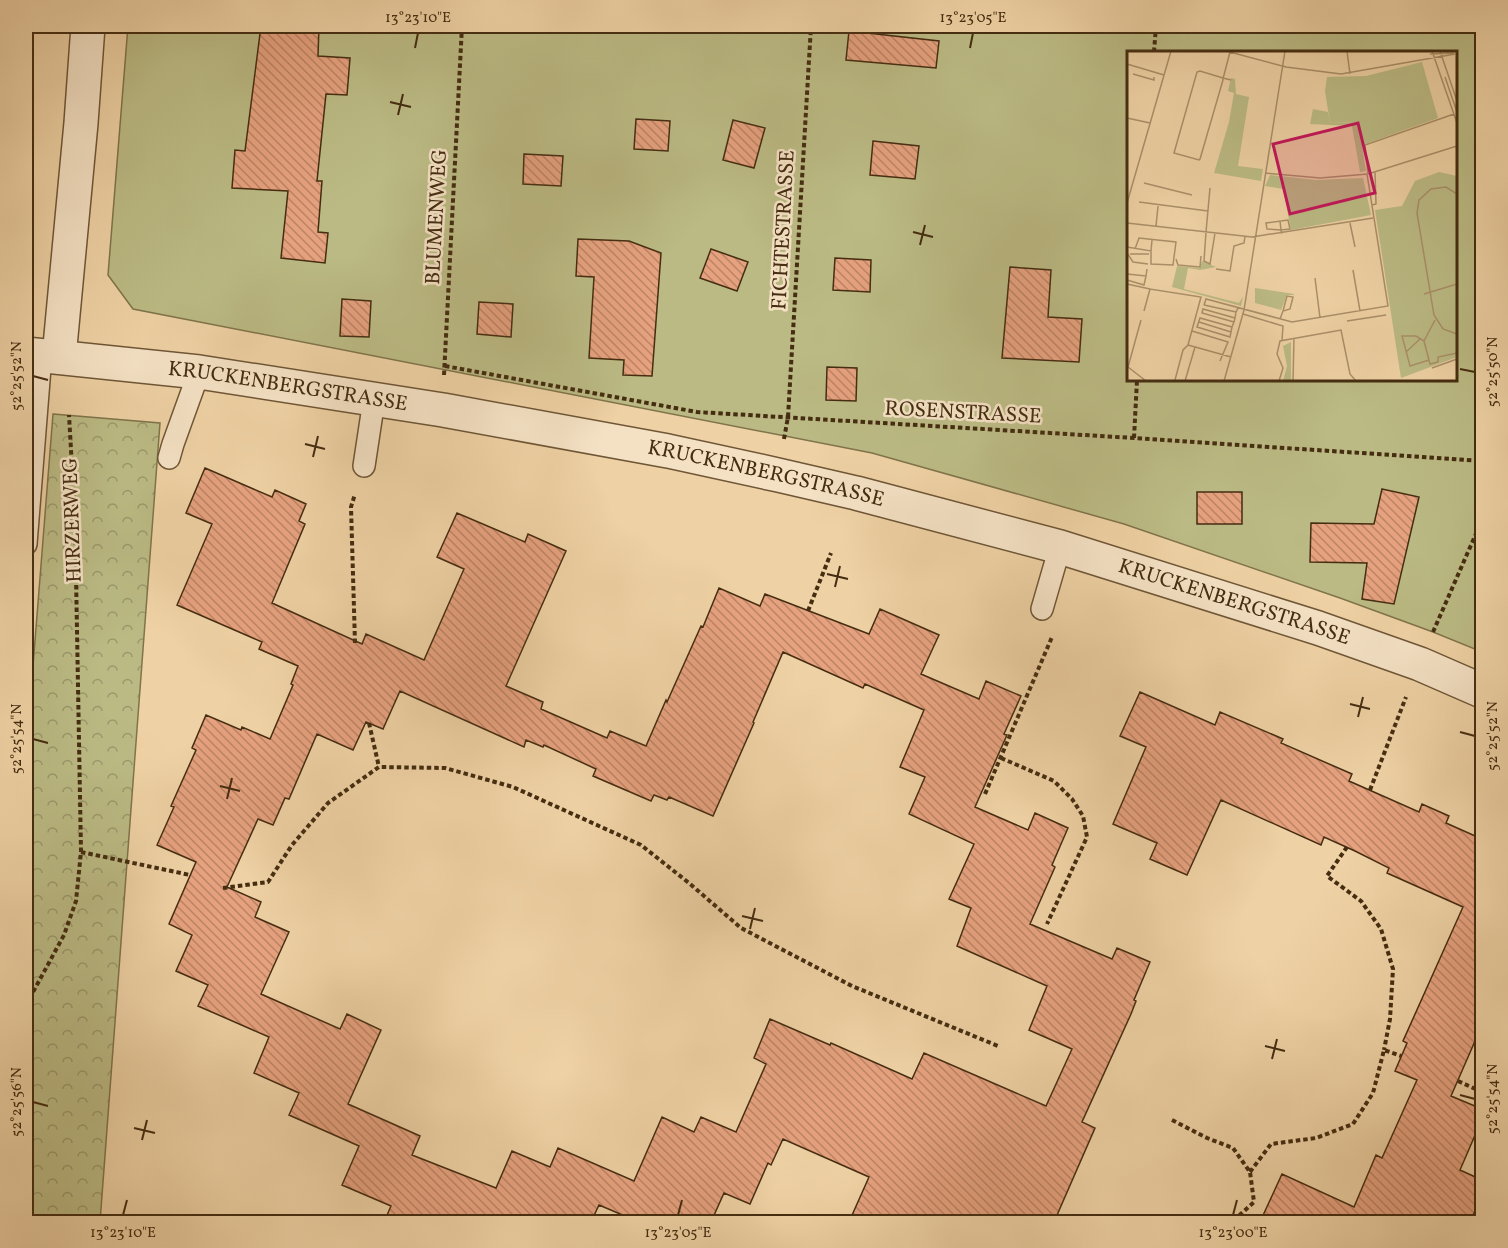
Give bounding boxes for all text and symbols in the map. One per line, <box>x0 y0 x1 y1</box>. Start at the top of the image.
text: 13°23'10"E <box>385 8 451 29</box>
text: 13°23'05"E <box>939 8 1007 29</box>
inset map <box>1127 51 1457 381</box>
street label: BLUMENWEG <box>419 148 455 286</box>
street label: FICHTESTRASSE <box>765 149 803 311</box>
text: 52°25'50"N <box>1483 337 1504 407</box>
text: 52°25'52"N <box>7 341 28 411</box>
street label: KRUCKENBERGSTRASSE <box>167 354 410 419</box>
street label: ROSENSTRASSE <box>884 394 1042 432</box>
street label: KRUCKENBERGSTRASSE <box>645 433 888 514</box>
street label: HIRZERWEG <box>56 457 90 583</box>
street label: KRUCKENBERGSTRASSE <box>1115 552 1354 653</box>
text: 52°25'52"N <box>1483 701 1504 771</box>
text: 52°25'54"N <box>7 704 28 774</box>
text: 52°25'54"N <box>1483 1064 1504 1134</box>
text: 52°25'56"N <box>7 1067 28 1137</box>
text: 13°23'10"E <box>90 1223 156 1244</box>
text: 13°23'05"E <box>644 1223 712 1244</box>
text: 13°23'00"E <box>1198 1223 1268 1244</box>

